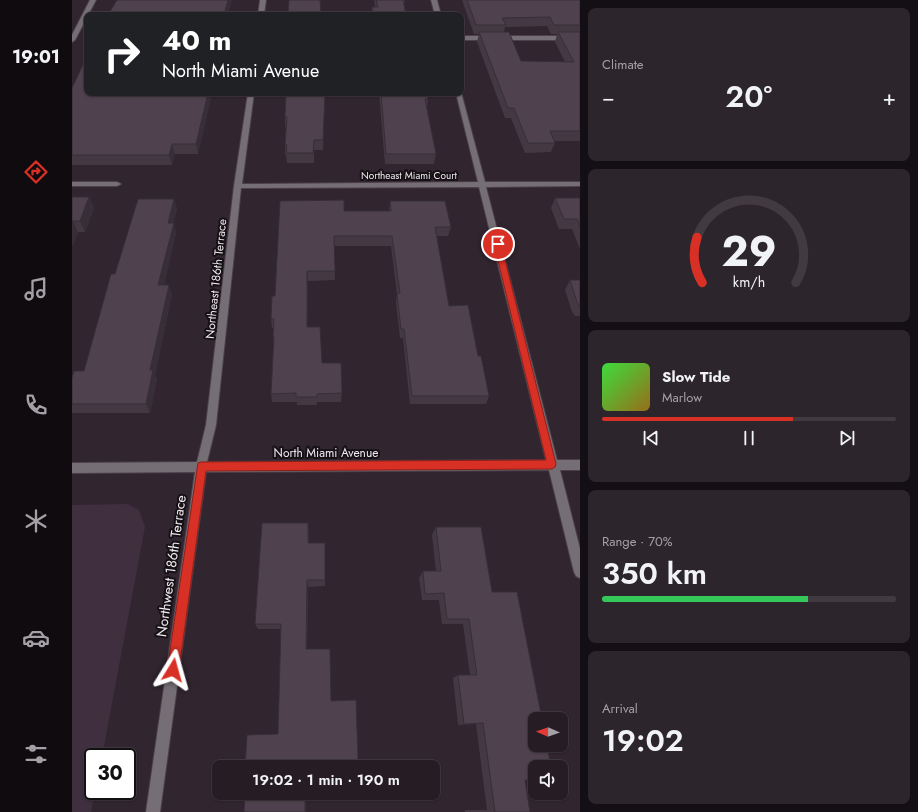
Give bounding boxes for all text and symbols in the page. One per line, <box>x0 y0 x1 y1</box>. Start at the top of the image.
text: 40 m <box>162 20 231 61</box>
icon: right <box>96 28 148 80</box>
text: 19:01 <box>12 44 60 70</box>
text: Climate <box>602 55 643 74</box>
text: North Miami Avenue <box>162 58 319 84</box>
text: 20° <box>725 75 772 118</box>
text: − <box>602 81 615 113</box>
text: + <box>882 81 896 113</box>
icon: directions <box>22 158 50 186</box>
street label: Northeast Miami Court <box>361 168 458 183</box>
street label: Northeast 186th Terrace <box>201 218 231 340</box>
text: 29 <box>721 221 777 282</box>
pin <box>481 227 515 261</box>
icon: arrive <box>487 233 509 255</box>
text: km/h <box>733 272 765 292</box>
icon: music <box>22 275 50 303</box>
text: Slow Tide <box>662 366 730 388</box>
text: Marlow <box>662 388 702 407</box>
icon: phone <box>22 391 50 419</box>
icon: previous <box>640 427 662 449</box>
icon: pause <box>738 427 760 449</box>
icon: next <box>836 427 858 449</box>
street label: North Miami Avenue <box>274 444 378 462</box>
street label: Northwest 186th Terrace <box>151 494 191 638</box>
icon: climate <box>22 507 50 535</box>
text: Range · 70% <box>602 532 673 551</box>
text: 350 km <box>602 552 707 595</box>
icon: car <box>22 624 50 652</box>
position arrow <box>152 649 194 691</box>
text: Arrival <box>602 699 638 718</box>
north arrow <box>528 712 568 752</box>
map controls <box>528 712 568 800</box>
text: 19:02 <box>602 719 684 762</box>
icon: filters <box>22 740 50 768</box>
speed limit sign: 30 <box>84 748 136 800</box>
button: sound <box>528 760 568 800</box>
text: 19:02 · 1 min · 190 m <box>252 769 400 791</box>

